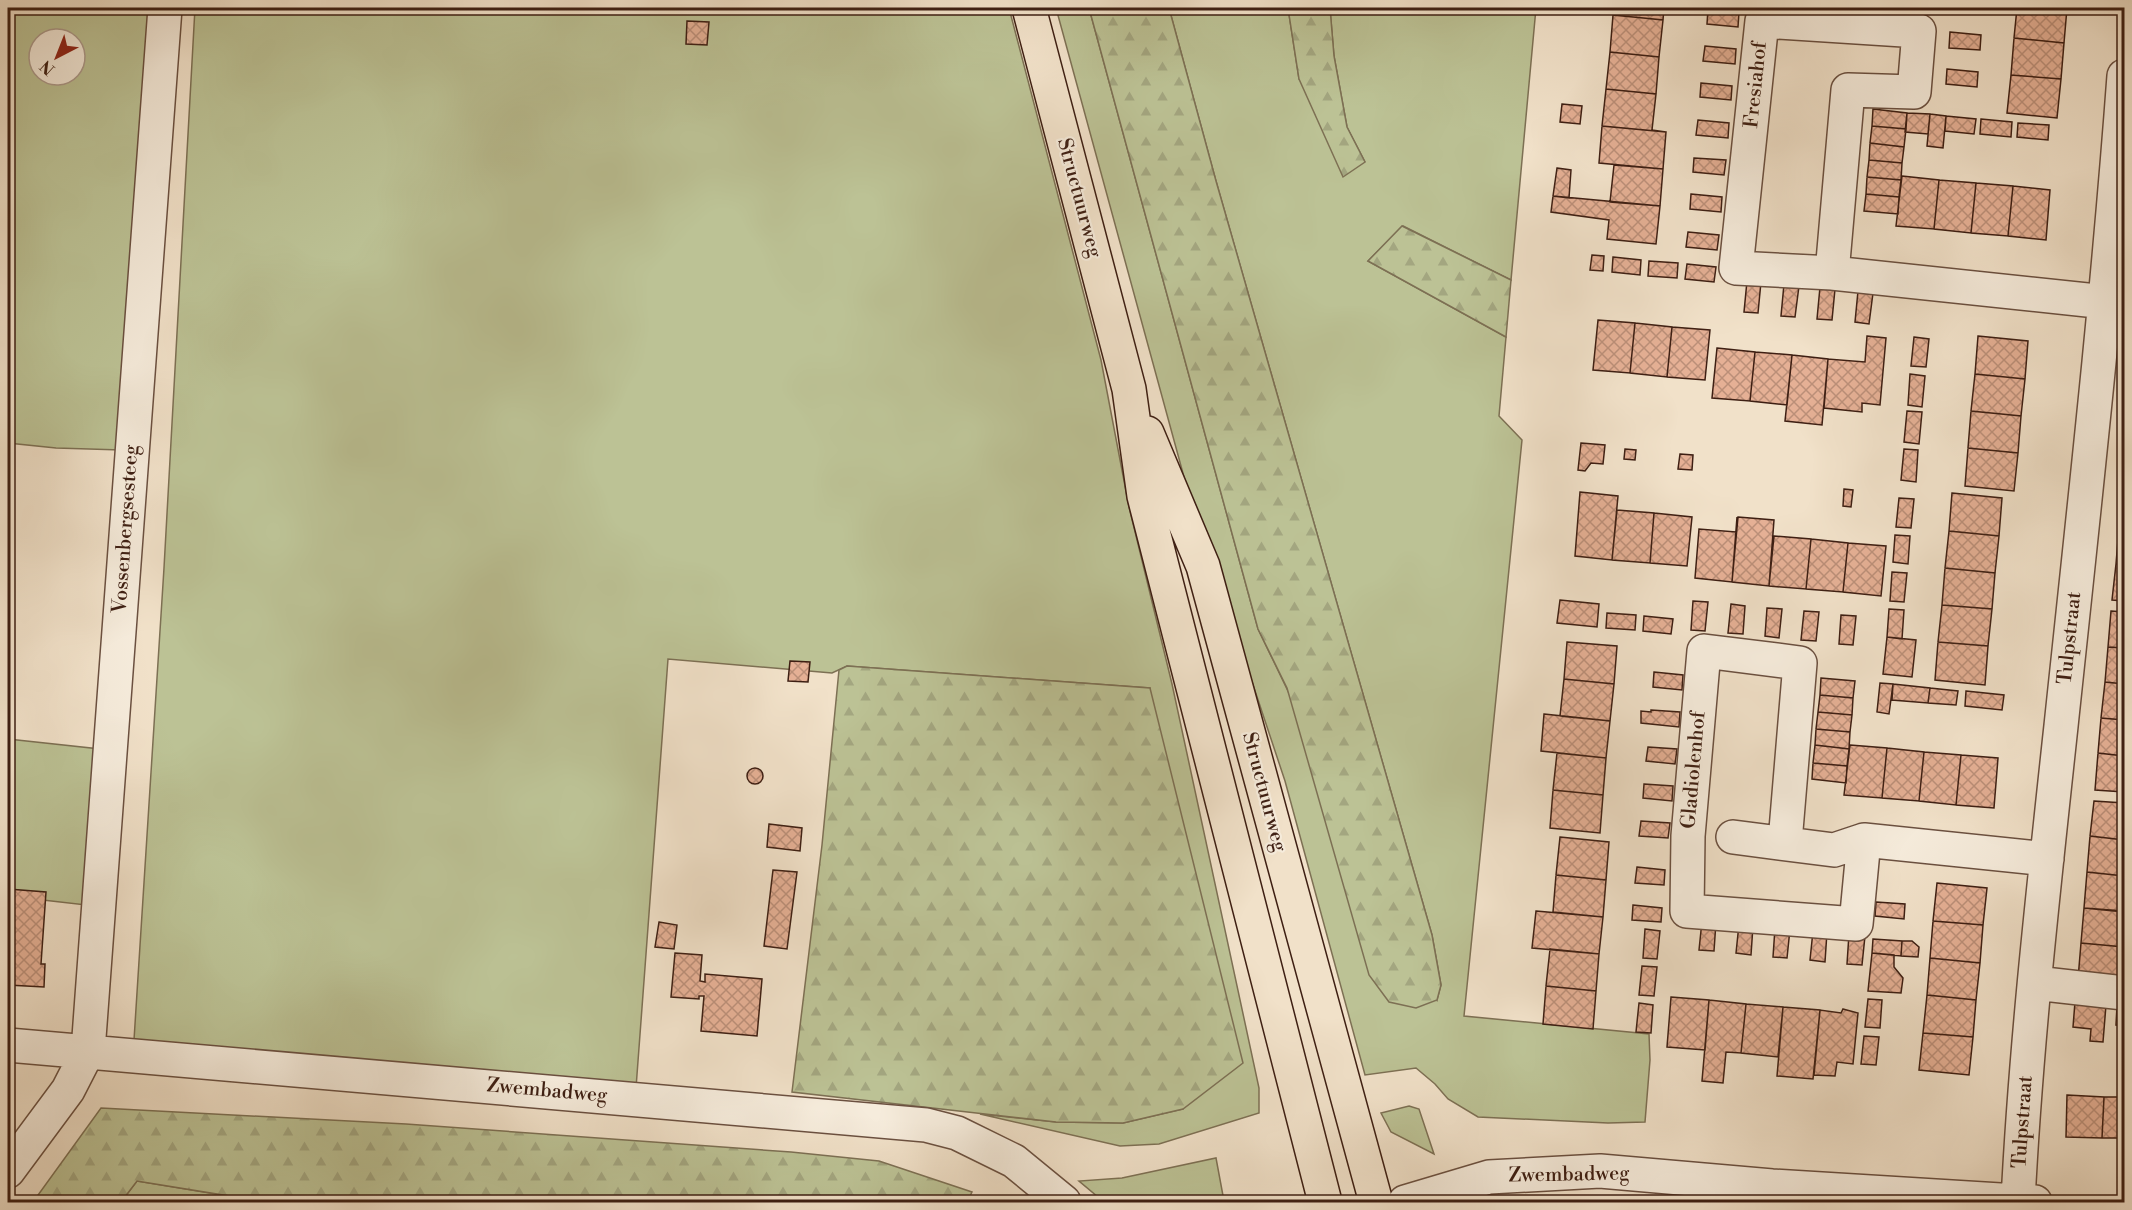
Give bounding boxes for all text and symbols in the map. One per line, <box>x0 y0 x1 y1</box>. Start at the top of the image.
north arrow <box>27 27 87 87</box>
street label: Fresiahof <box>1739 40 1773 130</box>
text: N <box>36 56 59 79</box>
street label: Structuurweg <box>1051 136 1107 261</box>
street label: Vossenbergsesteeg <box>108 443 144 615</box>
street label: Tulpstraat <box>2053 590 2087 686</box>
street label: Gladiolenhof <box>1676 709 1712 830</box>
street label: Structuurweg <box>1236 730 1292 855</box>
street label: Zwembadweg <box>486 1073 609 1109</box>
street label: Tulpstraat <box>2007 1075 2039 1169</box>
street label: Zwembadweg <box>1508 1161 1630 1189</box>

